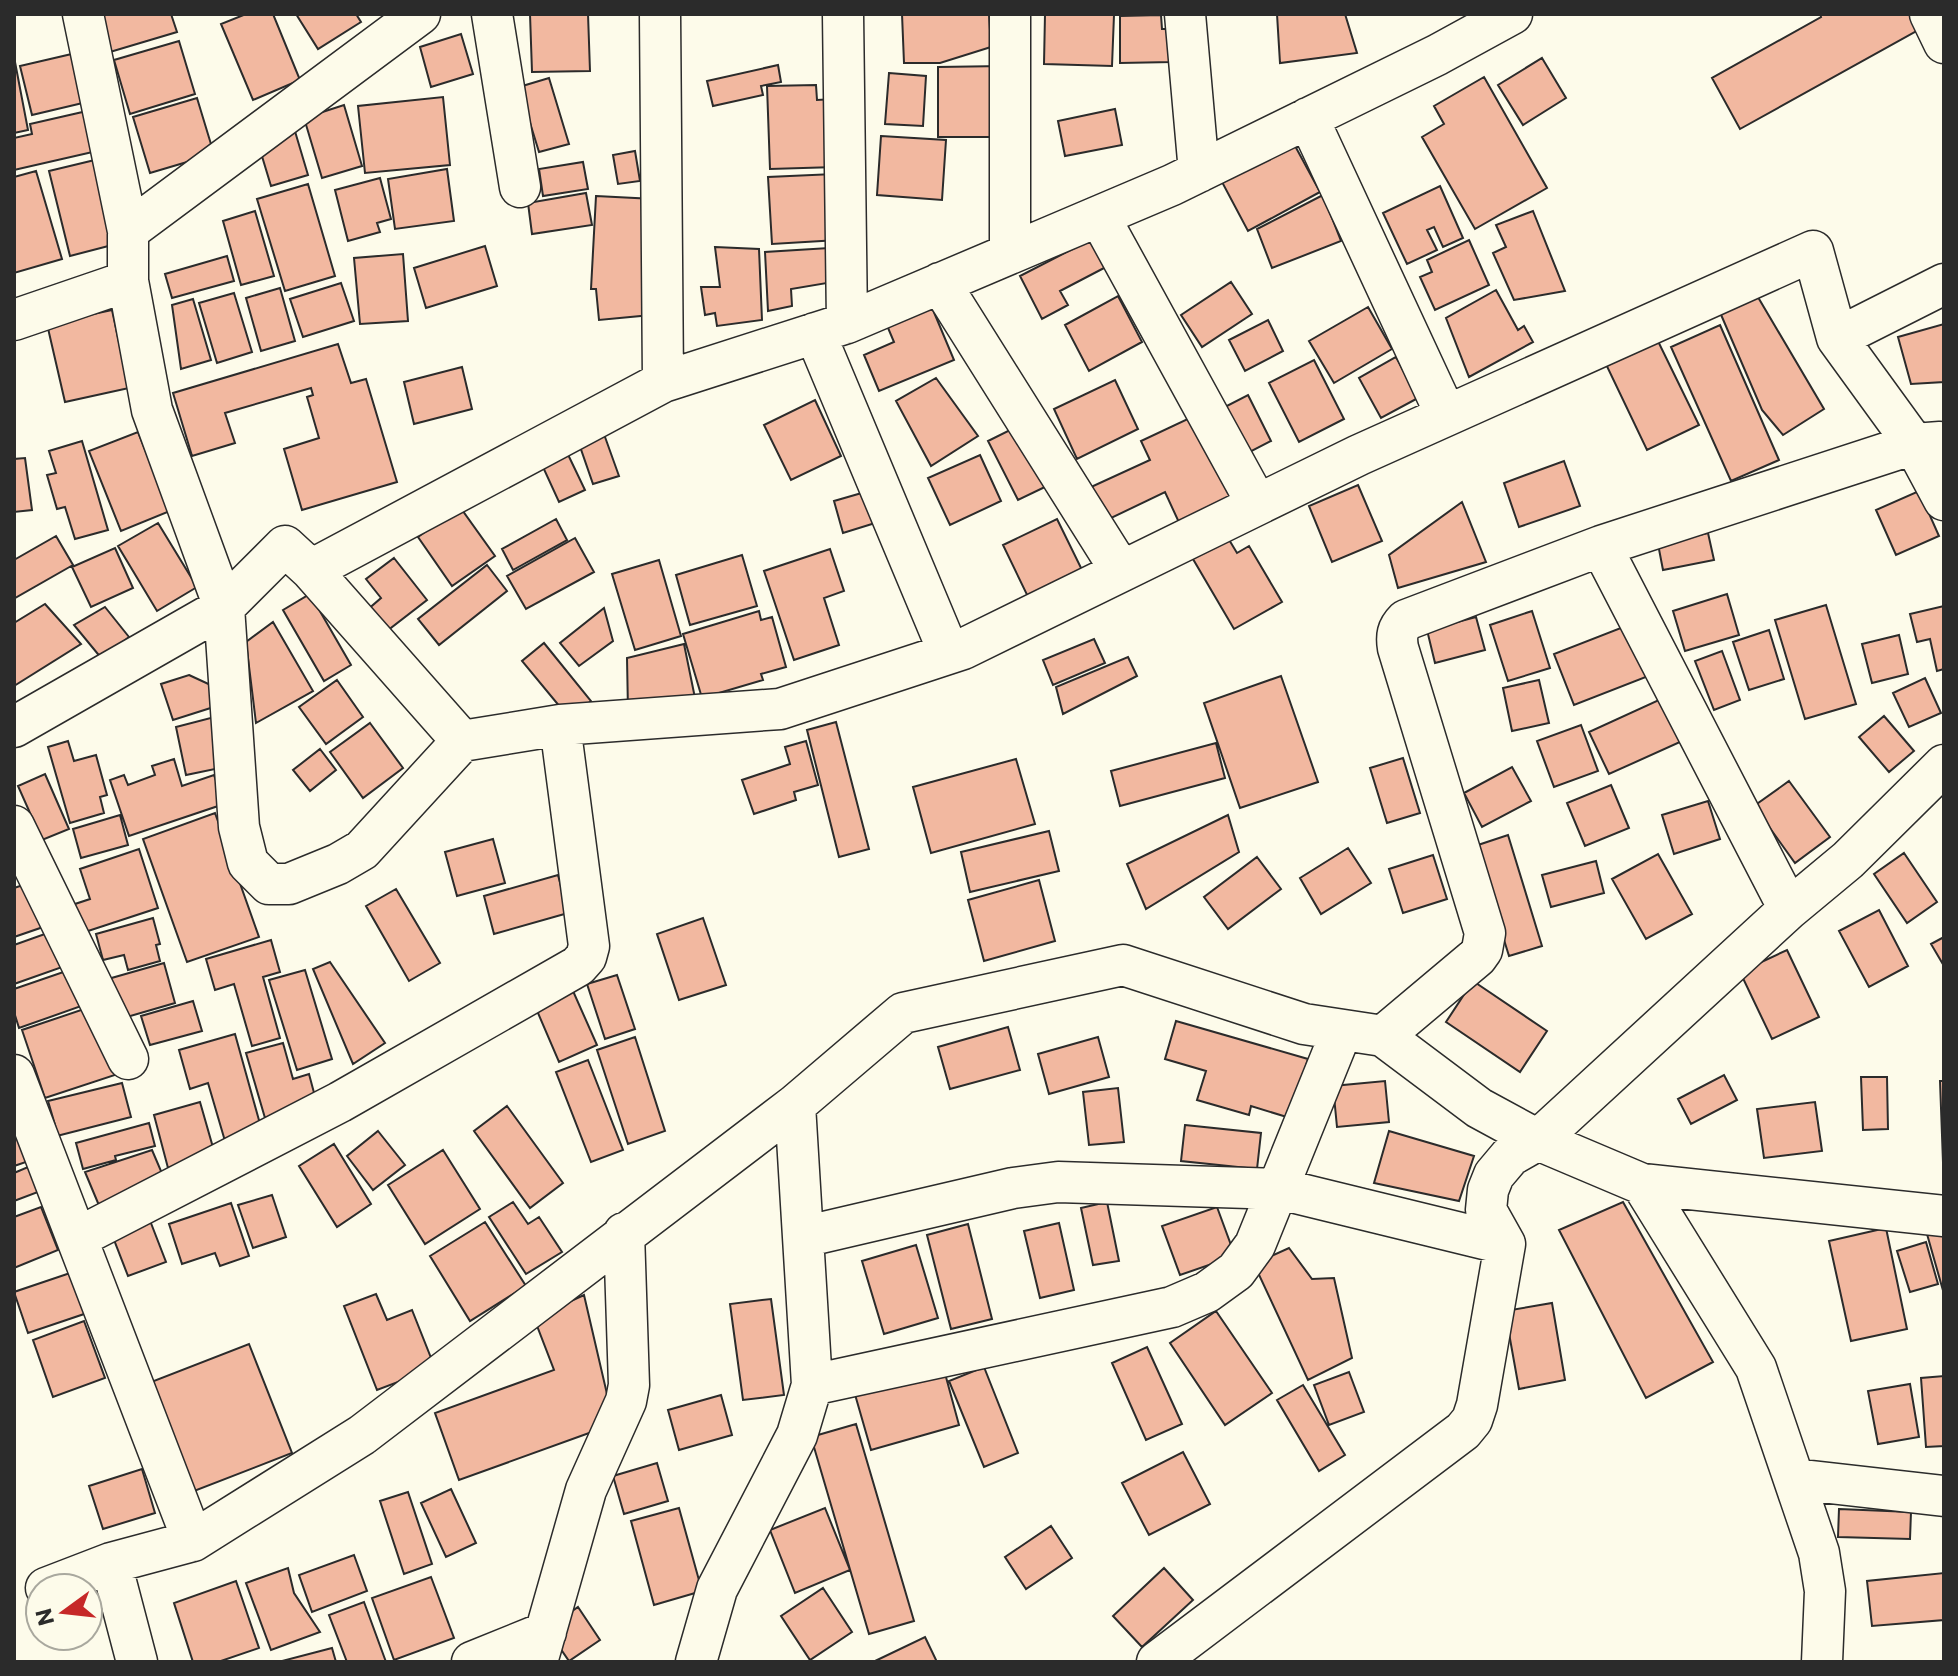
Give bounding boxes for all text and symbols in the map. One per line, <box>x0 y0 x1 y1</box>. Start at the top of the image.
north arrow <box>24 1572 104 1652</box>
text: N <box>29 1606 59 1629</box>

